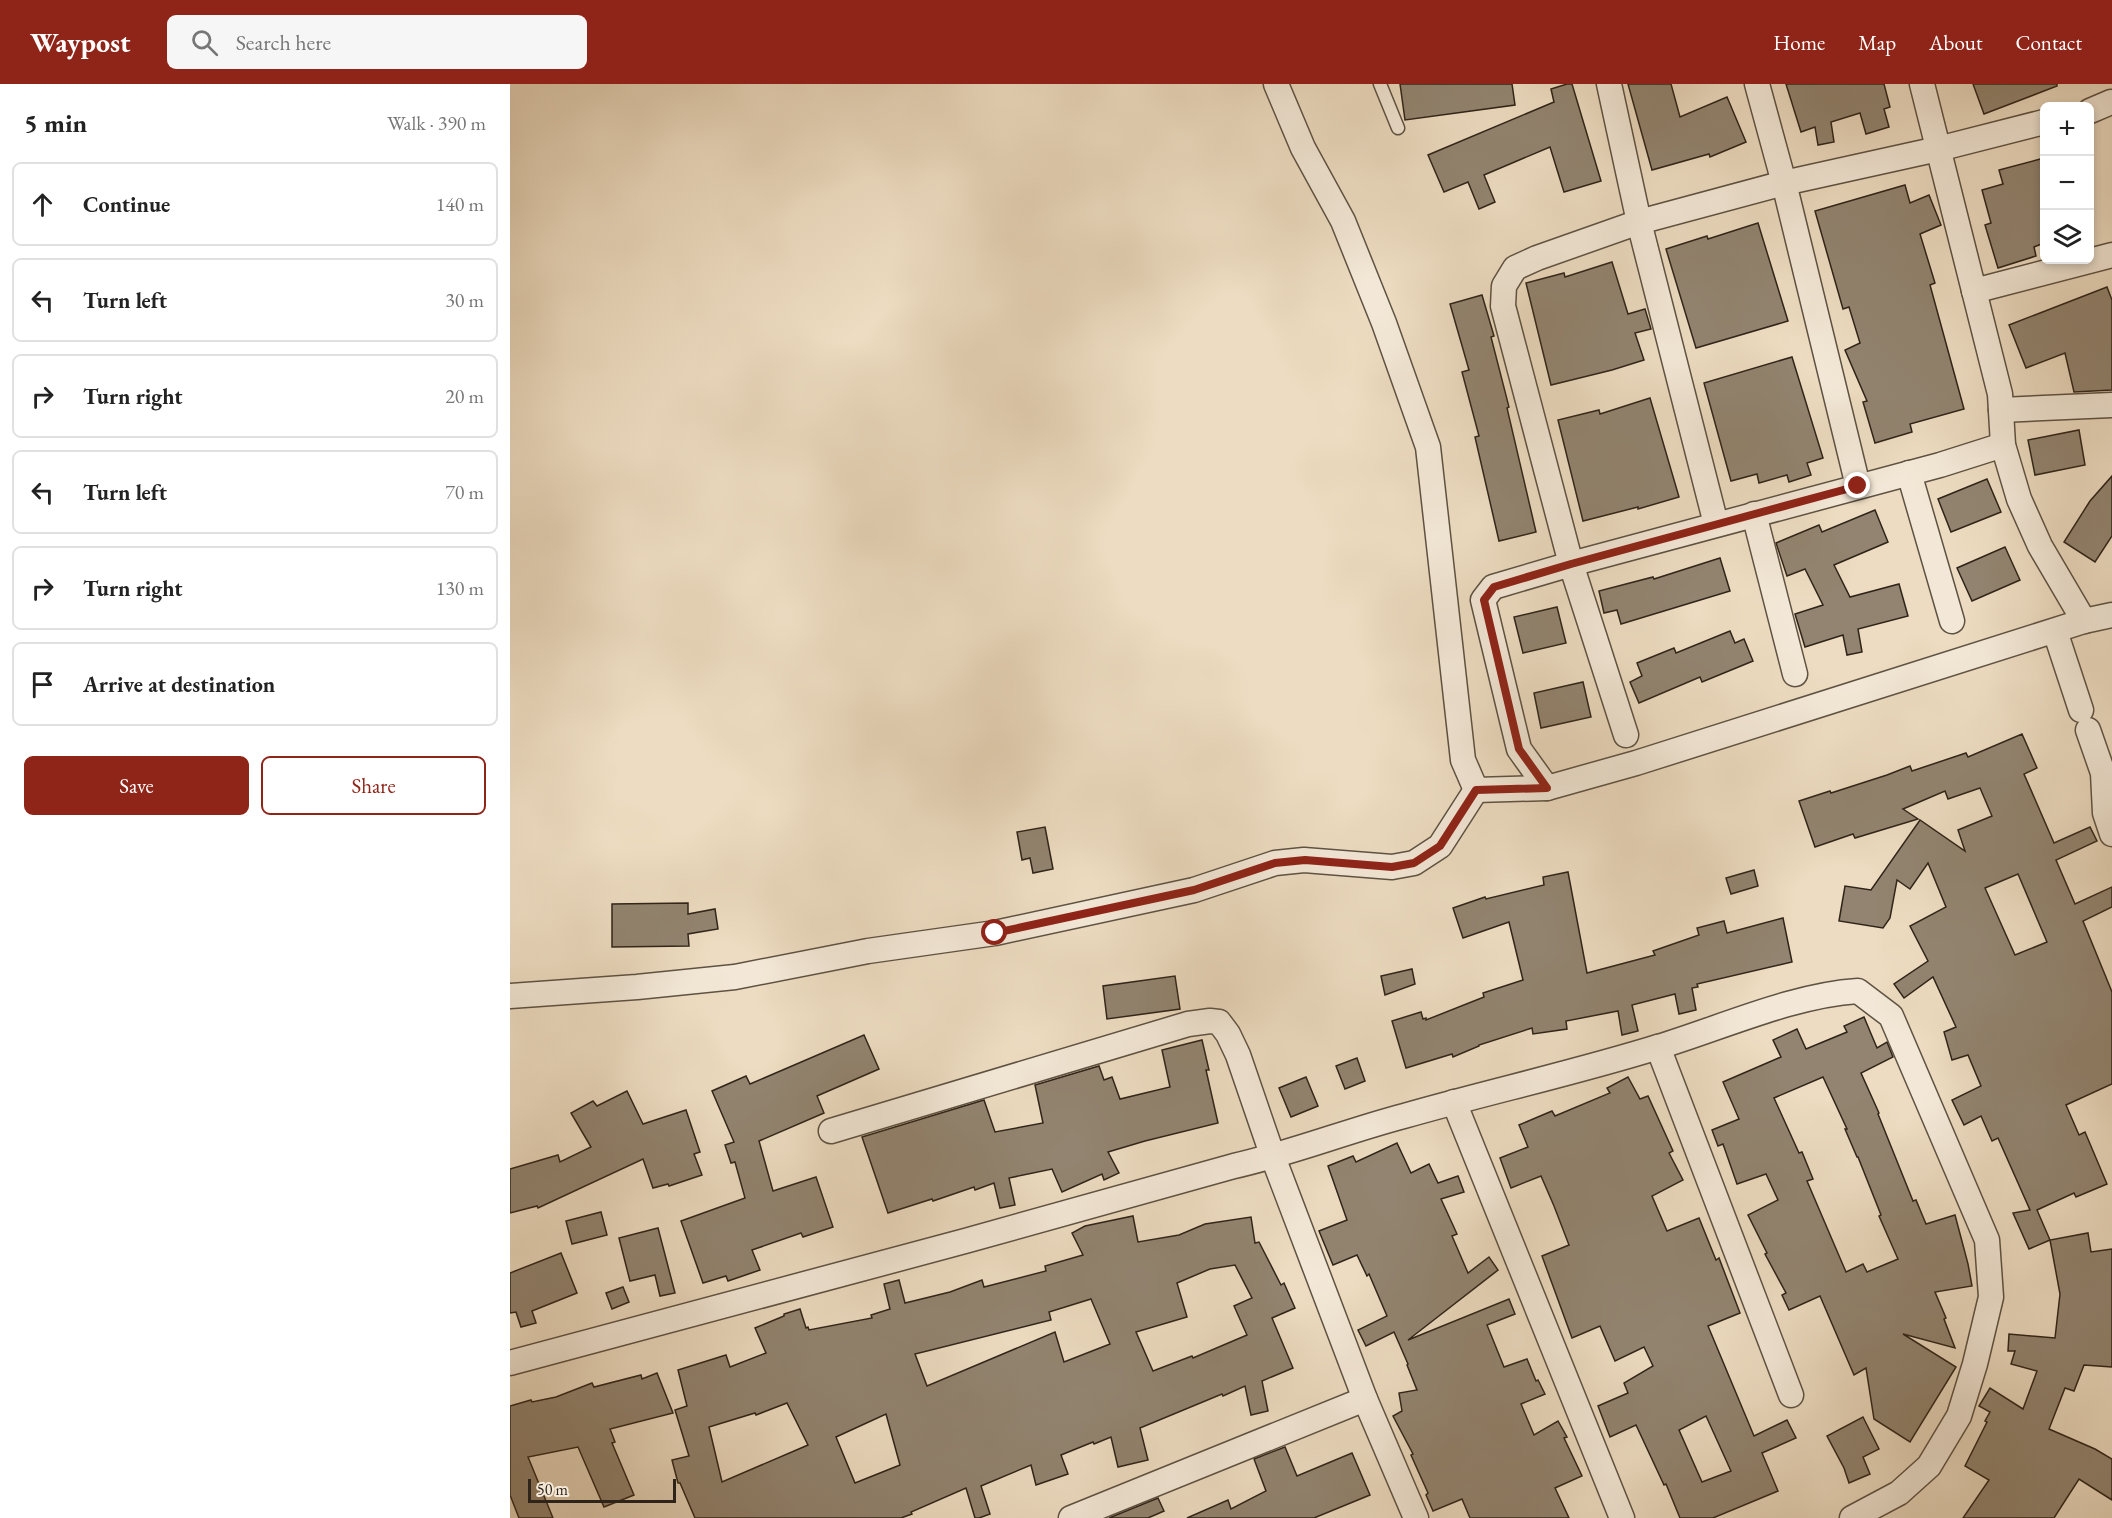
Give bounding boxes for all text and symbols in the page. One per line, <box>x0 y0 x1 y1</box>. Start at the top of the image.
search box <box>167 15 587 69</box>
text: Waypost <box>30 24 131 60</box>
icon: search <box>188 26 221 59</box>
text: Search here <box>236 28 331 57</box>
text: Home <box>1773 29 1825 56</box>
text: Map <box>1858 29 1896 56</box>
text: About <box>1929 29 1982 56</box>
text: Contact <box>2015 29 2082 56</box>
map controls <box>2040 102 2094 264</box>
button: + <box>2040 102 2094 156</box>
text: 5 min <box>24 106 87 140</box>
text: Walk · 390 m <box>387 110 486 136</box>
button: − <box>2040 156 2094 210</box>
icon: ahead <box>26 188 59 221</box>
text: Continue <box>83 190 170 219</box>
text: 140 m <box>436 191 484 217</box>
button: layers <box>2040 210 2094 264</box>
icon: left <box>26 284 59 317</box>
text: Turn left <box>83 286 167 315</box>
text: 30 m <box>445 287 484 313</box>
icon: right <box>26 380 59 413</box>
text: Turn right <box>83 382 182 411</box>
text: 20 m <box>445 383 484 409</box>
route end <box>1844 472 1870 498</box>
icon: left <box>26 476 59 509</box>
text: Turn left <box>83 478 167 507</box>
text: 70 m <box>445 479 484 505</box>
icon: right <box>26 572 59 605</box>
text: Turn right <box>83 574 182 603</box>
text: 130 m <box>436 575 484 601</box>
icon: arrive <box>26 668 59 701</box>
text: Arrive at destination <box>83 670 275 699</box>
button: Save <box>24 756 249 815</box>
button: Share <box>261 756 486 815</box>
route start <box>981 919 1007 945</box>
scale bar <box>528 1476 676 1504</box>
text: 50 m <box>537 1479 568 1500</box>

